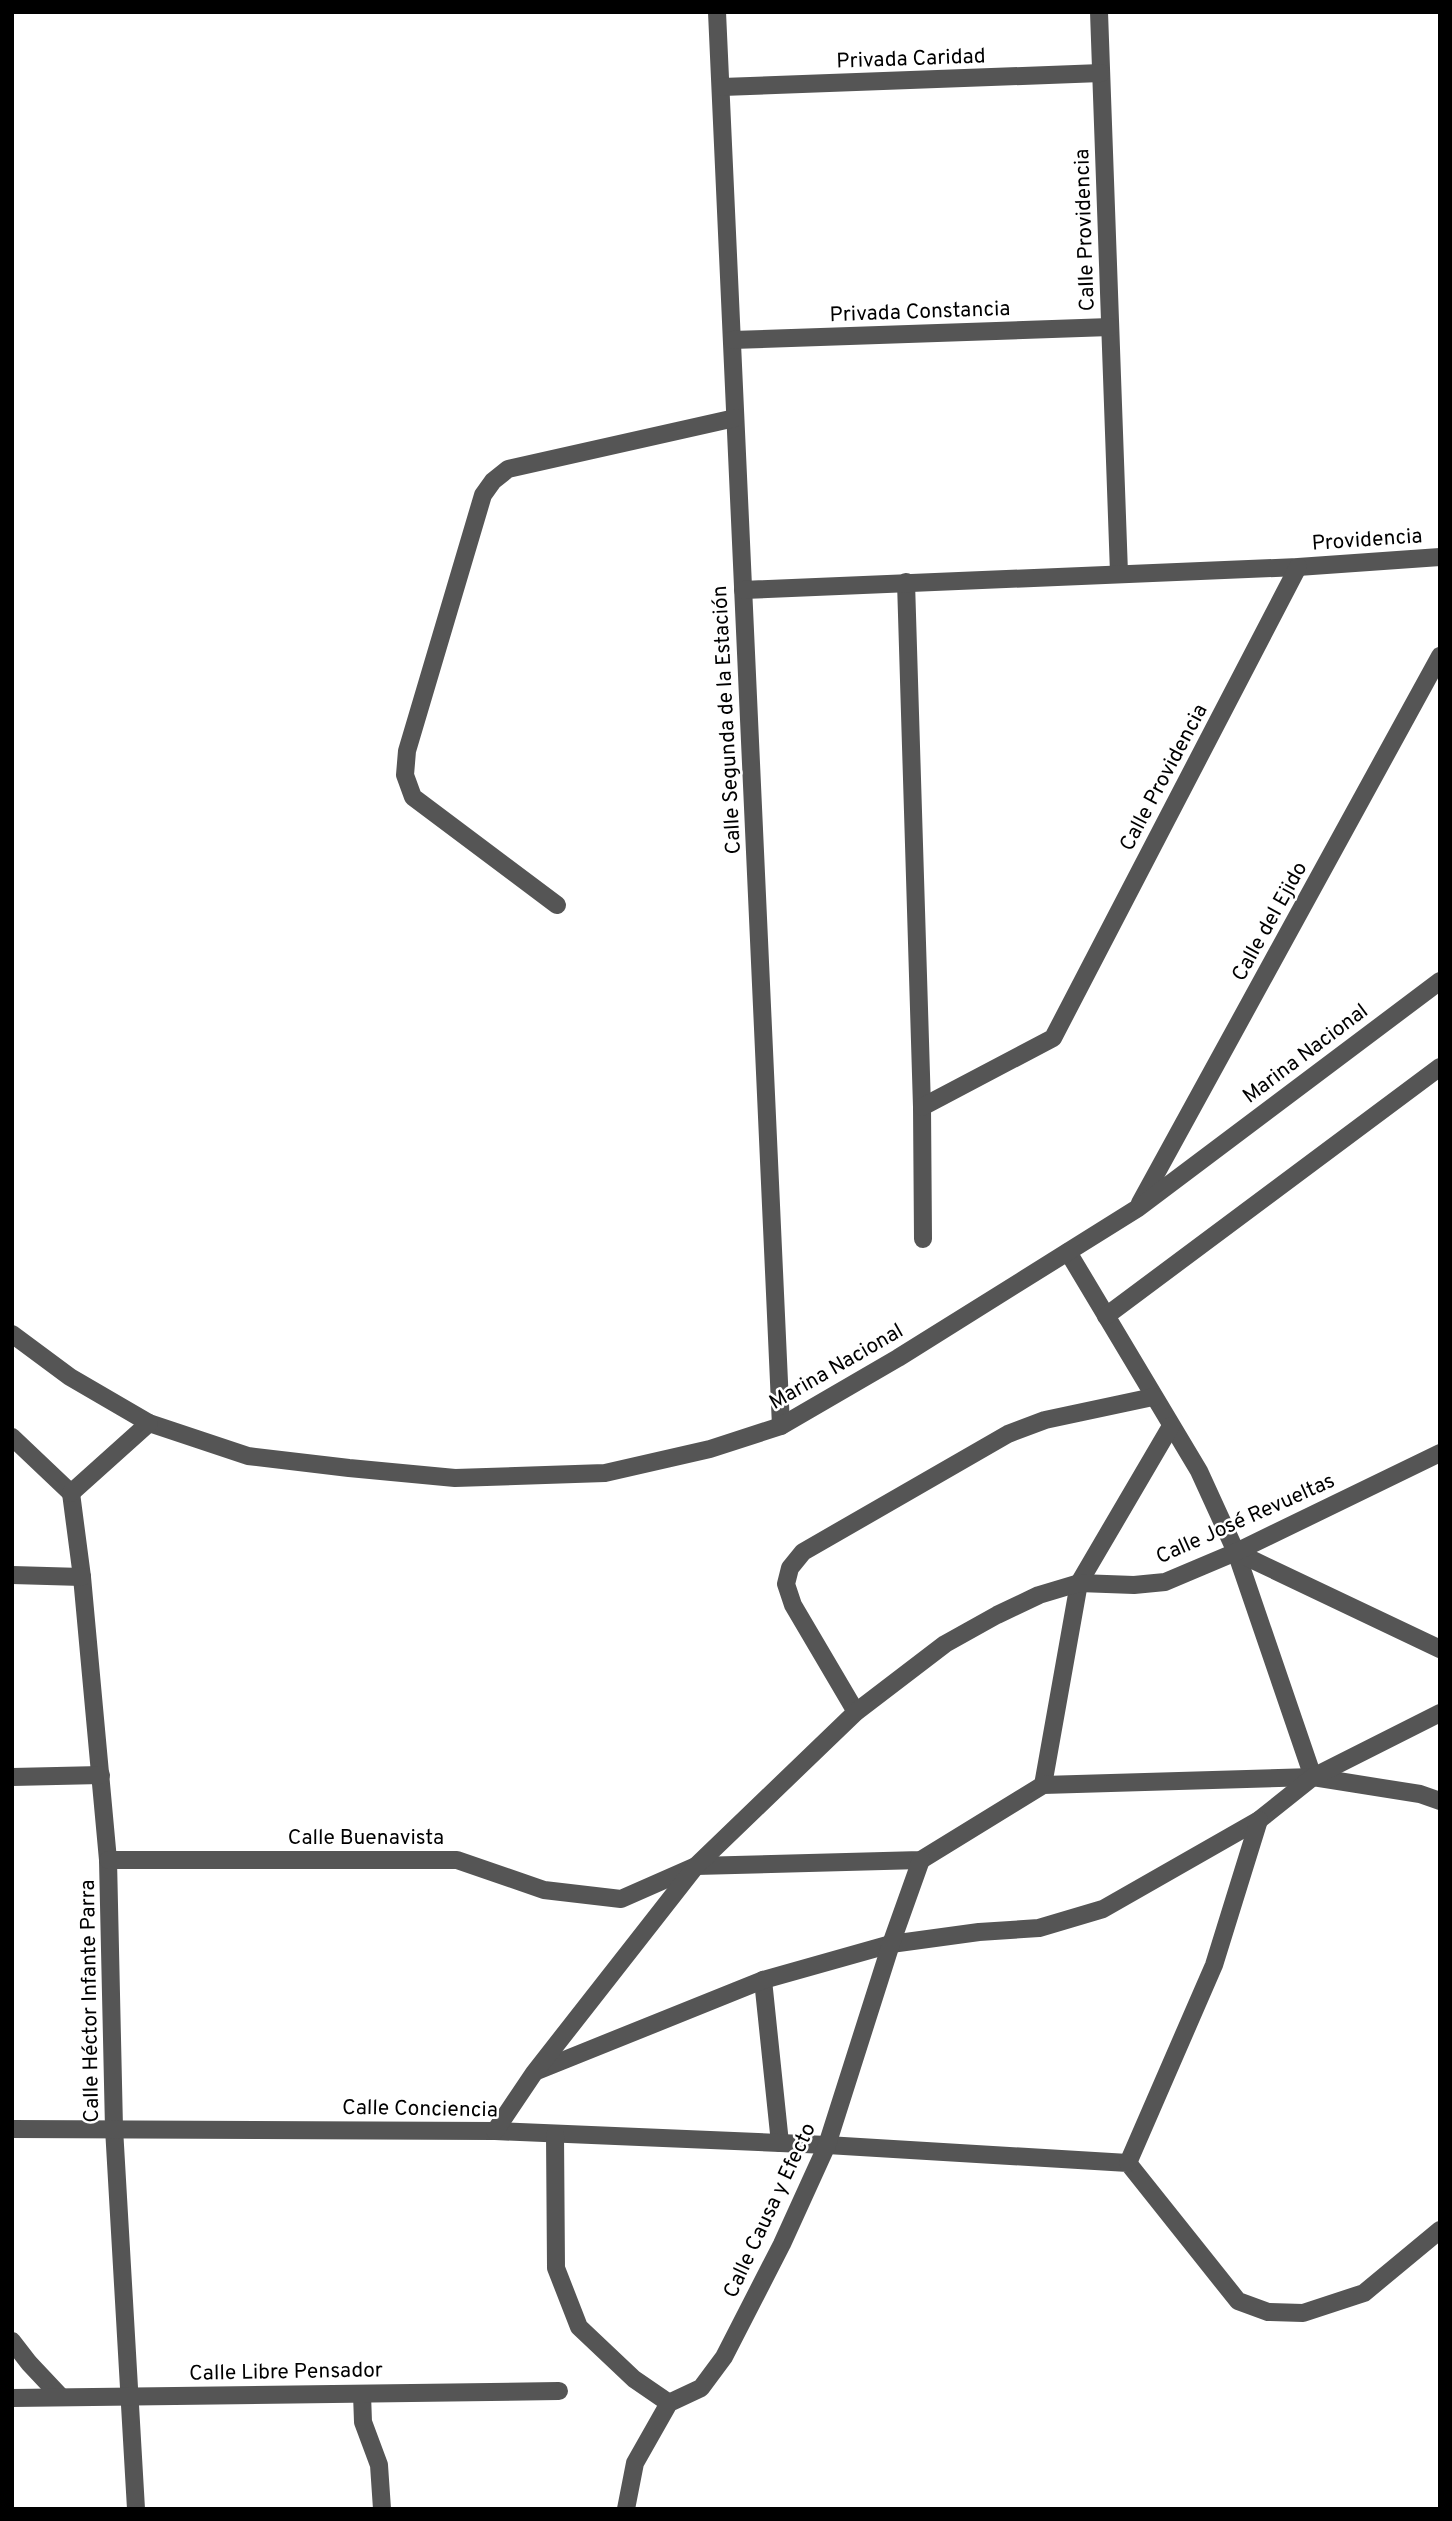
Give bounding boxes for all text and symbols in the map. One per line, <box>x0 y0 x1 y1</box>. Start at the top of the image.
street label: Privada Caridad <box>836 43 986 76</box>
street label: Calle Providencia <box>1069 148 1102 312</box>
street label: Privada Constancia <box>829 296 1011 329</box>
street label: Providencia <box>1311 523 1423 558</box>
street label: Calle Segunda de la Estación <box>707 585 748 855</box>
street label: Calle Providencia <box>1114 700 1214 856</box>
street label: Calle del Ejido <box>1226 857 1314 986</box>
street label: Marina Nacional <box>1238 998 1374 1110</box>
street label: Marina Nacional <box>765 1318 909 1417</box>
street label: Calle José Revueltas <box>1152 1468 1339 1571</box>
street label: Calle Buenavista <box>288 1825 444 1852</box>
street label: Calle Héctor Infante Parra <box>75 1879 106 2123</box>
street label: Calle Conciencia <box>342 2095 498 2124</box>
street label: Calle Causa y Efecto <box>718 2119 823 2303</box>
street label: Calle Libre Pensador <box>189 2357 383 2388</box>

